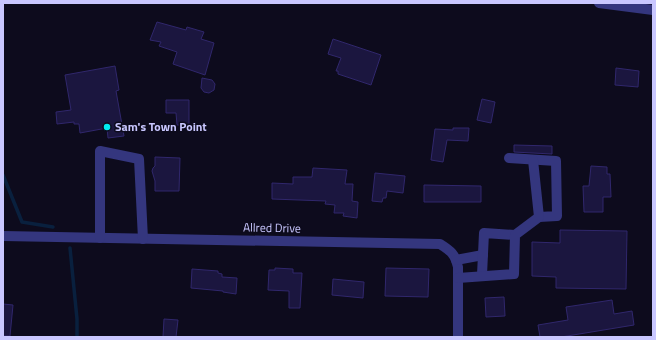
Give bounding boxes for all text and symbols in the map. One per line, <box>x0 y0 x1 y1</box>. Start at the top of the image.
place label: Sam's Town Point <box>115 117 207 136</box>
marker: Sam's Town Point <box>102 122 112 132</box>
street label: Allred Drive <box>243 217 301 238</box>

